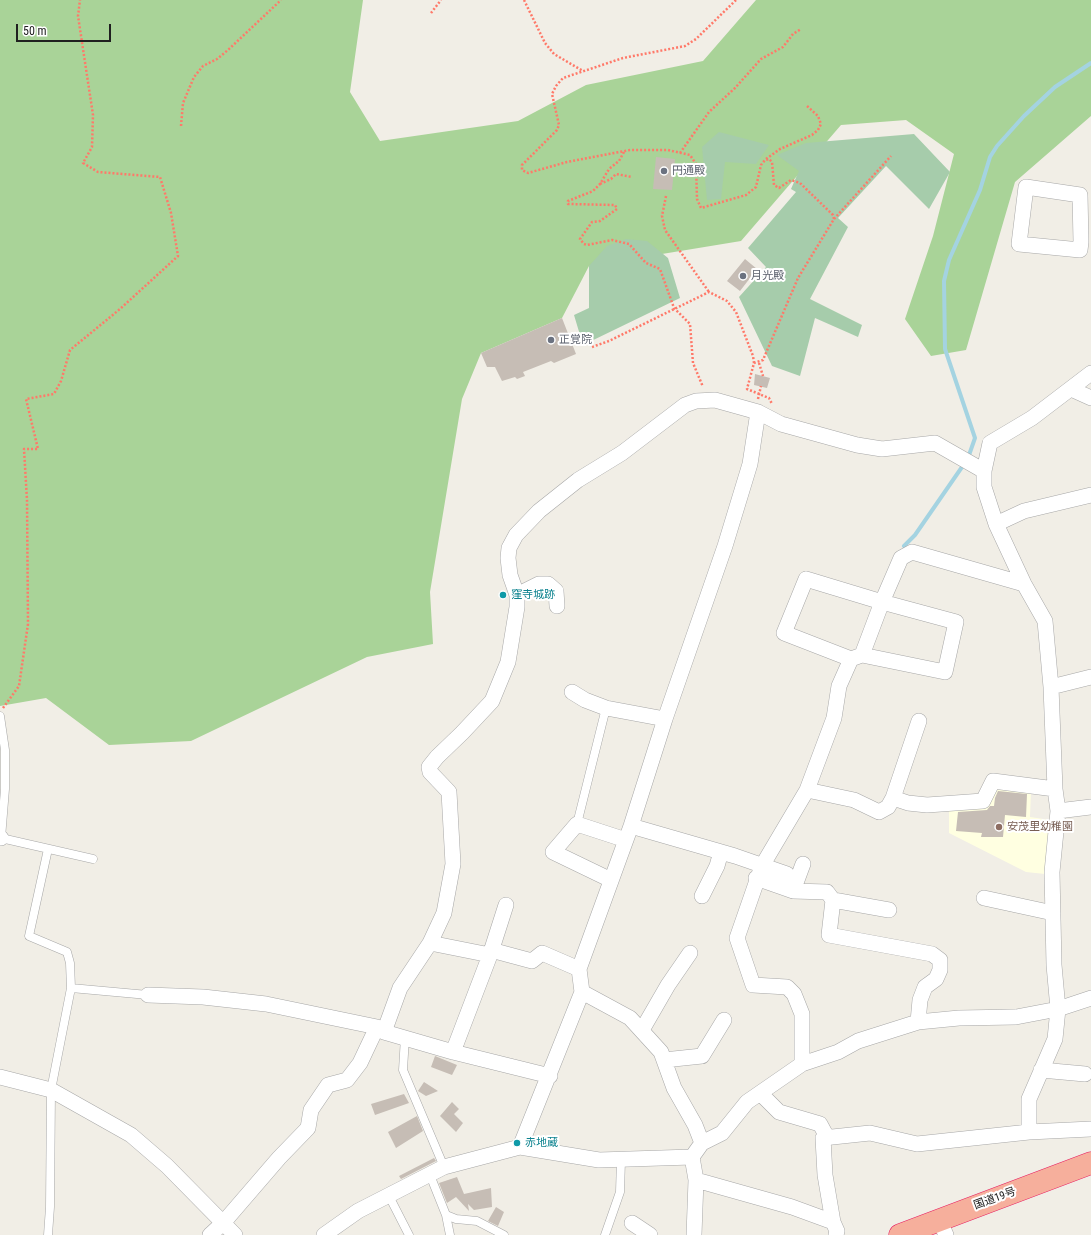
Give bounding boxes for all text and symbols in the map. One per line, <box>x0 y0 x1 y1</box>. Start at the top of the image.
scale bar <box>18 16 113 42</box>
text: 50 m <box>23 24 47 38</box>
place label: 円通殿 <box>672 164 705 178</box>
marker: 円通殿 <box>659 166 669 176</box>
place label: 月光殿 <box>751 269 784 283</box>
marker: 月光殿 <box>738 271 748 281</box>
place label: 正覚院 <box>559 333 592 347</box>
marker: 正覚院 <box>546 335 556 345</box>
place label: 窪寺城跡 <box>511 588 555 602</box>
marker: 窪寺城跡 <box>498 590 508 600</box>
place label: 安茂里幼稚園 <box>1007 820 1073 834</box>
marker: 安茂里幼稚園 <box>994 822 1004 832</box>
place label: 赤地蔵 <box>525 1136 558 1150</box>
marker: 赤地蔵 <box>512 1138 522 1148</box>
street label: 国道19号 <box>972 1185 1018 1213</box>

